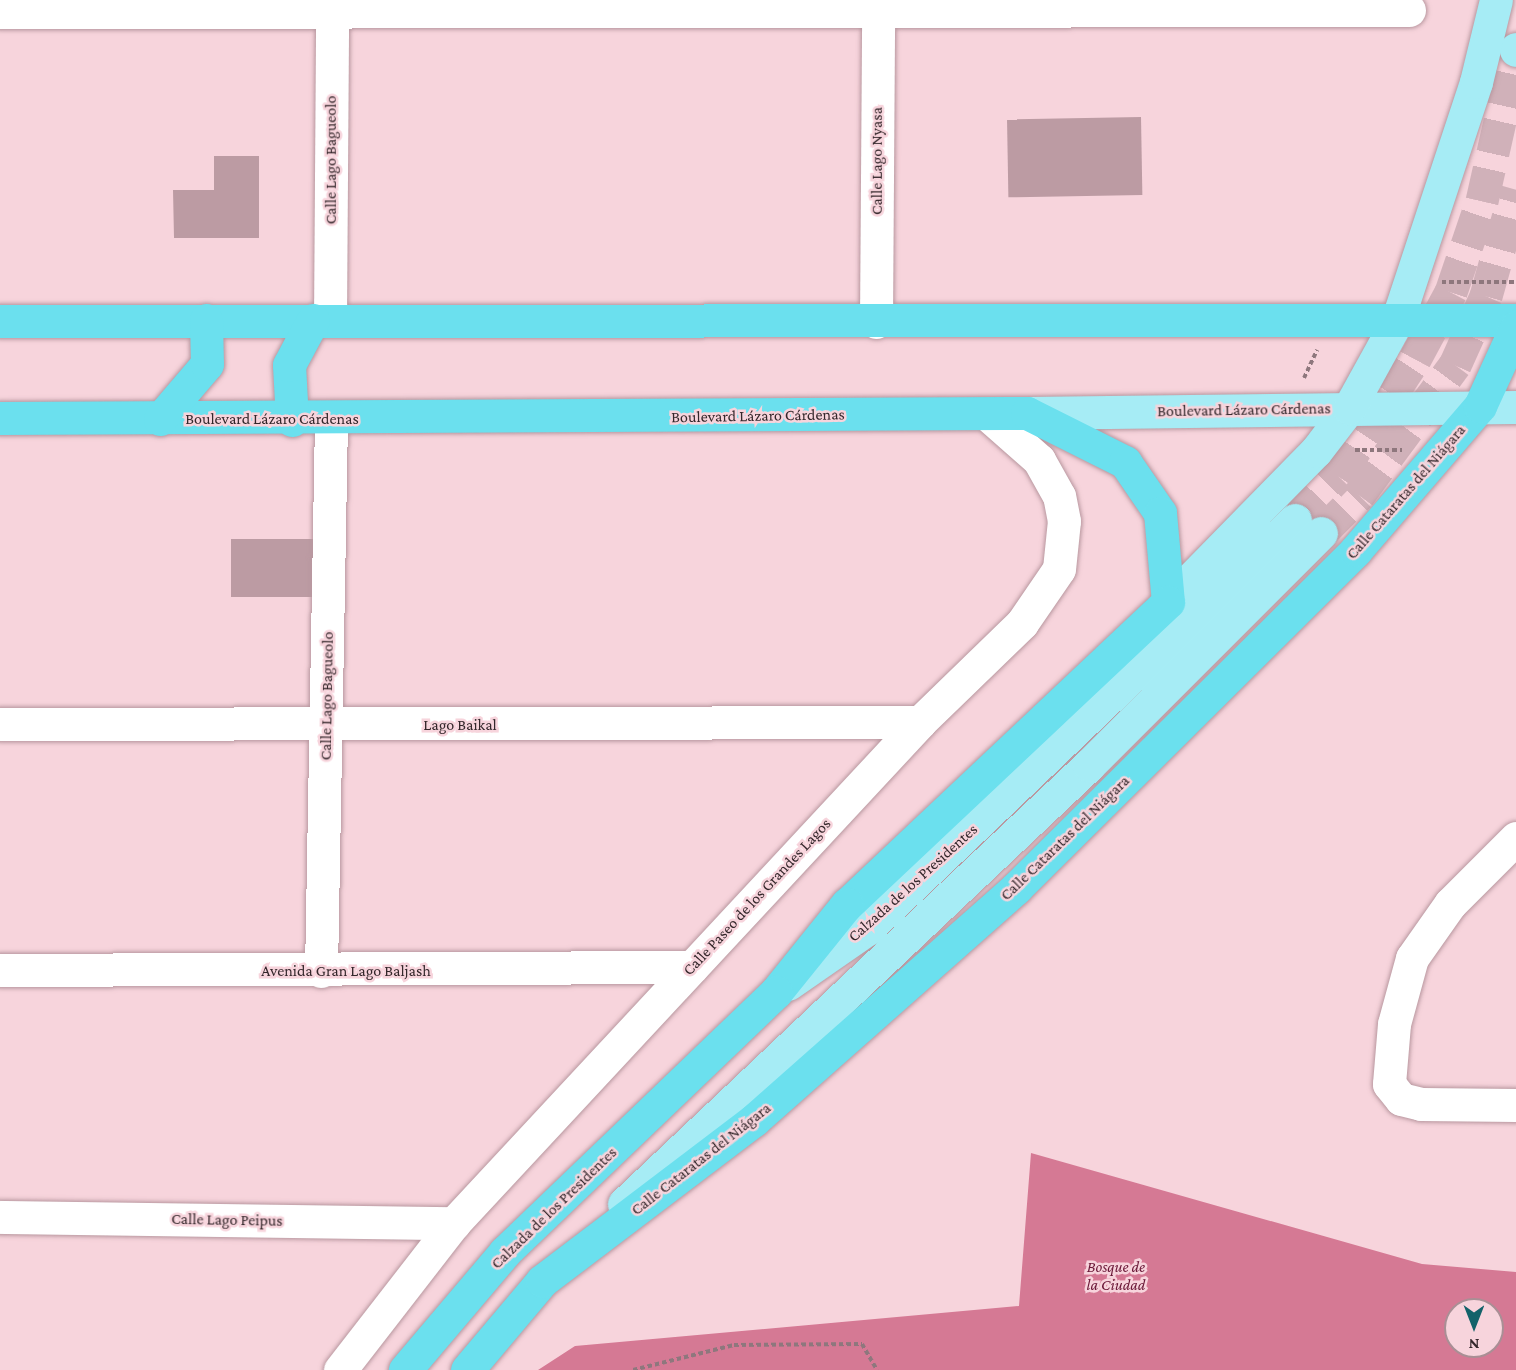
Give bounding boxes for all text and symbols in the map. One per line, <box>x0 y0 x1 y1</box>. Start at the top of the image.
street label: Calle Lago Bagueolo <box>321 96 341 224</box>
street label: Calle Lago Nyasa <box>867 107 887 215</box>
street label: Boulevard Lázaro Cárdenas <box>1157 399 1331 421</box>
street label: Boulevard Lázaro Cárdenas <box>671 405 845 427</box>
street label: Boulevard Lázaro Cárdenas <box>185 409 359 429</box>
street label: Calle Cataratas del Niágara <box>1342 421 1470 563</box>
street label: Calle Lago Bagueolo <box>316 632 338 760</box>
street label: Lago Baikal <box>423 715 497 735</box>
street label: Calle Cataratas del Niágara <box>997 771 1133 905</box>
street label: Calle Paseo de los Grandes Lagos <box>679 814 835 980</box>
street label: Calzada de los Presidentes <box>844 820 982 946</box>
street label: Avenida Gran Lago Baljash <box>261 961 431 981</box>
street label: Calle Cataratas del Niágara <box>627 1099 775 1219</box>
street label: Calzada de los Presidentes <box>487 1143 621 1273</box>
street label: Calle Lago Peipus <box>171 1209 283 1231</box>
park label: Bosque de la Ciudad <box>1087 1257 1145 1295</box>
north arrow <box>1444 1298 1504 1358</box>
text: N <box>1469 1336 1479 1353</box>

